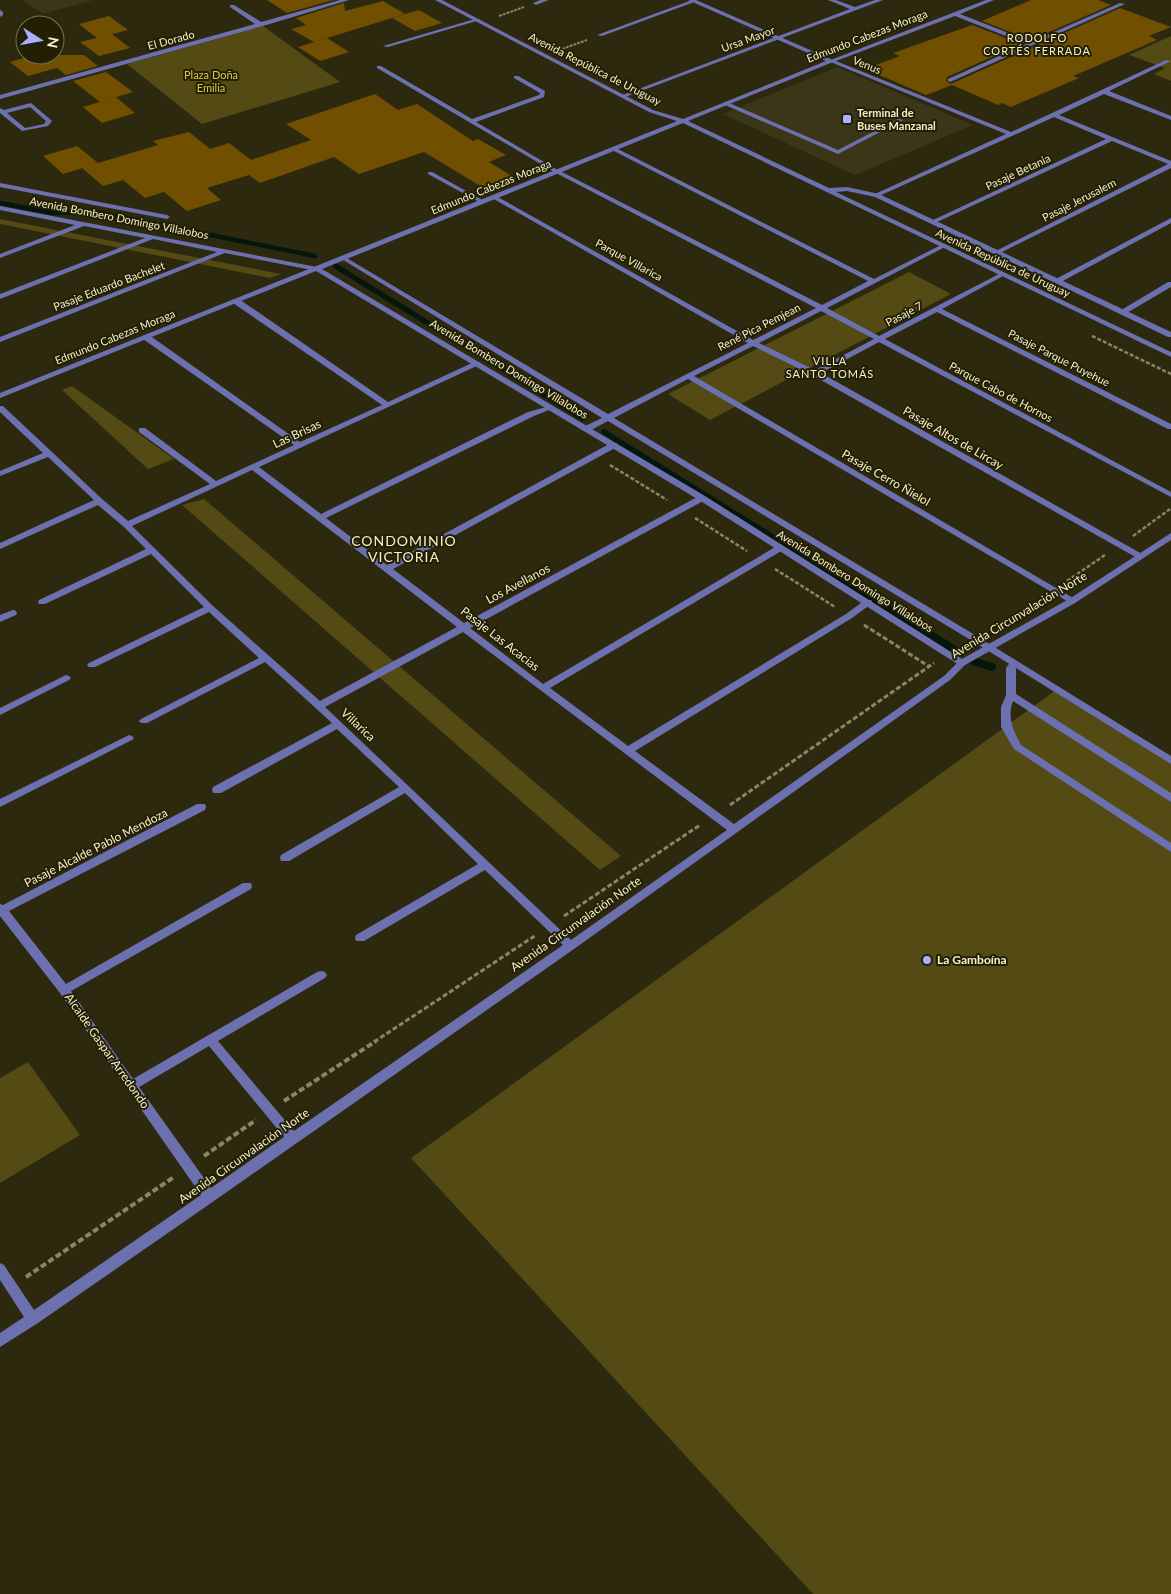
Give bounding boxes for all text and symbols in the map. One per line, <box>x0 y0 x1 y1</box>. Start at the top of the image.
street label: Edmundo Cabezas Moraga <box>805 6 929 65</box>
north arrow <box>15 15 65 65</box>
street label: Ursa Mayor <box>719 23 776 54</box>
street label: El Dorado <box>146 27 196 52</box>
street label: Avenida República de Uruguay <box>527 29 664 108</box>
district label: RODOLFO CORTÉS FERRADA <box>983 31 1091 57</box>
text: N <box>44 36 63 49</box>
street label: Venus <box>851 53 883 76</box>
park label: Plaza Doña Emilia <box>184 68 238 94</box>
place label: Terminal de Buses Manzanal <box>857 106 936 132</box>
marker: Terminal de Buses Manzanal <box>841 113 853 125</box>
street label: Pasaje Betania <box>983 151 1052 192</box>
street label: Edmundo Cabezas Moraga <box>429 156 553 217</box>
street label: Pasaje Jerusalem <box>1040 175 1118 224</box>
street label: Avenida Bombero Domingo Villalobos <box>28 194 210 241</box>
street label: Avenida República de Uruguay <box>934 226 1073 300</box>
street label: Parque Villarica <box>594 236 665 283</box>
street label: Pasaje Eduardo Bachelet <box>51 258 166 313</box>
street label: Pasaje 7 <box>883 298 924 329</box>
street label: René Pica Pemjean <box>715 300 802 353</box>
street label: Edmundo Cabezas Moraga <box>53 306 177 367</box>
street label: Avenida Bombero Domingo Villalobos <box>428 316 591 421</box>
street label: Pasaje Parque Puyehue <box>1006 326 1112 389</box>
district label: VILLA SANTO TOMÁS <box>786 354 874 380</box>
street label: Parque Cabo de Hornos <box>947 359 1055 424</box>
street label: Pasaje Altos de Lircay <box>900 403 1007 473</box>
street label: Las Brisas <box>270 416 323 451</box>
street label: Pasaje Cerro Ñielol <box>839 446 933 509</box>
street label: Avenida Bombero Domingo Villalobos <box>775 527 936 634</box>
district label: CONDOMINIO VICTORIA <box>351 532 457 565</box>
street label: Los Avellanos <box>483 560 553 607</box>
street label: Avenida Circunvalación Norte <box>948 568 1090 661</box>
street label: Pasaje Las Acacias <box>458 603 543 674</box>
street label: Villarica <box>338 705 379 744</box>
street label: Pasaje Alcalde Pablo Mendoza <box>22 805 170 890</box>
street label: Avenida Circunvalación Norte <box>507 873 644 975</box>
place label: La Gamboína <box>937 952 1007 967</box>
marker: La Gamboína <box>921 954 933 966</box>
street label: Alcalde Gaspar Arredondo <box>62 990 153 1112</box>
street label: Avenida Circunvalación Norte <box>175 1105 312 1207</box>

